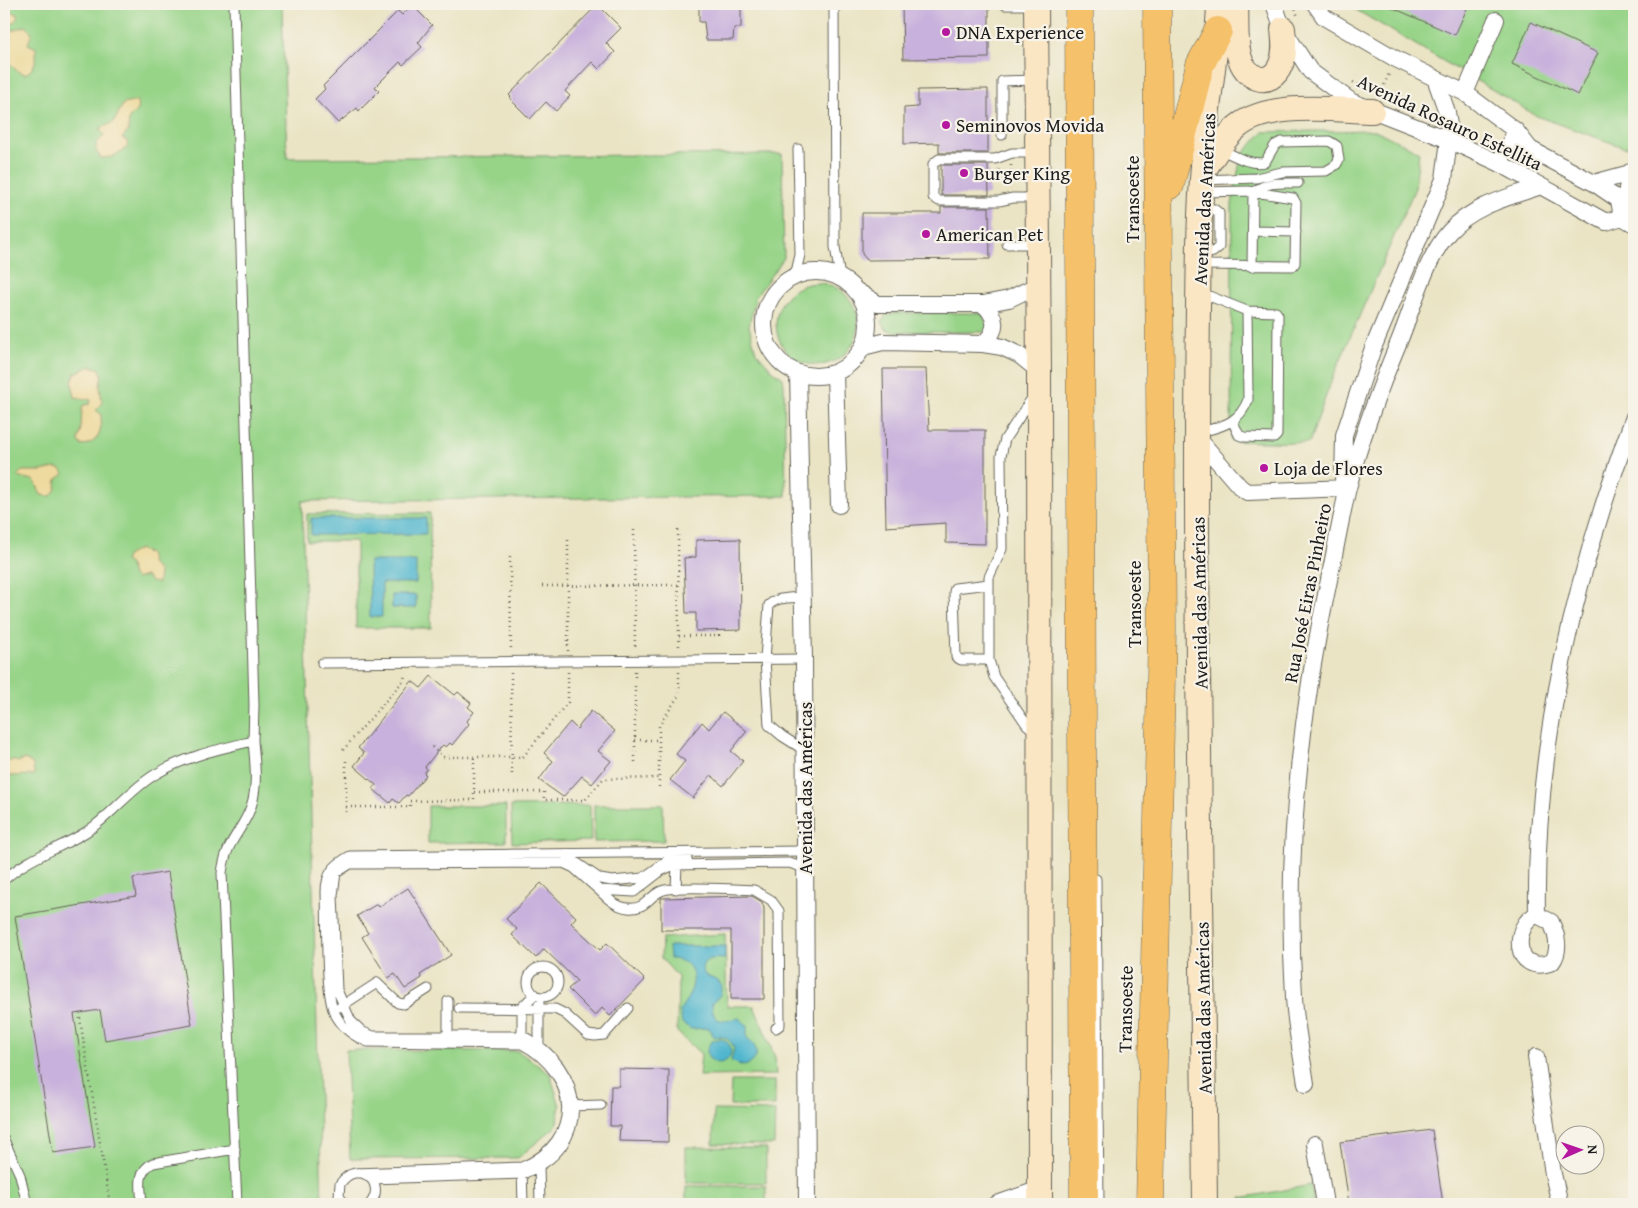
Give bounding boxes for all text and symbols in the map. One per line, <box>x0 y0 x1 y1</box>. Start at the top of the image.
place label: DNA Experience <box>956 18 1084 46</box>
marker: DNA Experience <box>940 26 952 38</box>
street label: Avenida Rosauro Estellita <box>1353 67 1547 177</box>
place label: Seminovos Movida <box>956 111 1104 139</box>
street label: Avenida das Américas <box>1185 112 1223 286</box>
marker: Seminovos Movida <box>940 119 952 131</box>
street label: Transoeste <box>1118 155 1146 243</box>
place label: Burger King <box>974 159 1071 187</box>
marker: Burger King <box>958 167 970 179</box>
place label: American Pet <box>936 220 1044 248</box>
marker: American Pet <box>920 228 932 240</box>
place label: Loja de Flores <box>1274 454 1383 482</box>
marker: Loja de Flores <box>1258 462 1270 474</box>
street label: Rua José Eiras Pinheiro <box>1276 501 1338 685</box>
street label: Avenida das Américas <box>1183 516 1215 690</box>
street label: Transoeste <box>1120 560 1148 648</box>
street label: Avenida das Américas <box>791 702 819 874</box>
street label: Avenida das Américas <box>1187 921 1219 1095</box>
street label: Transoeste <box>1110 965 1140 1053</box>
north arrow <box>1556 1126 1606 1176</box>
text: N <box>1583 1145 1603 1155</box>

